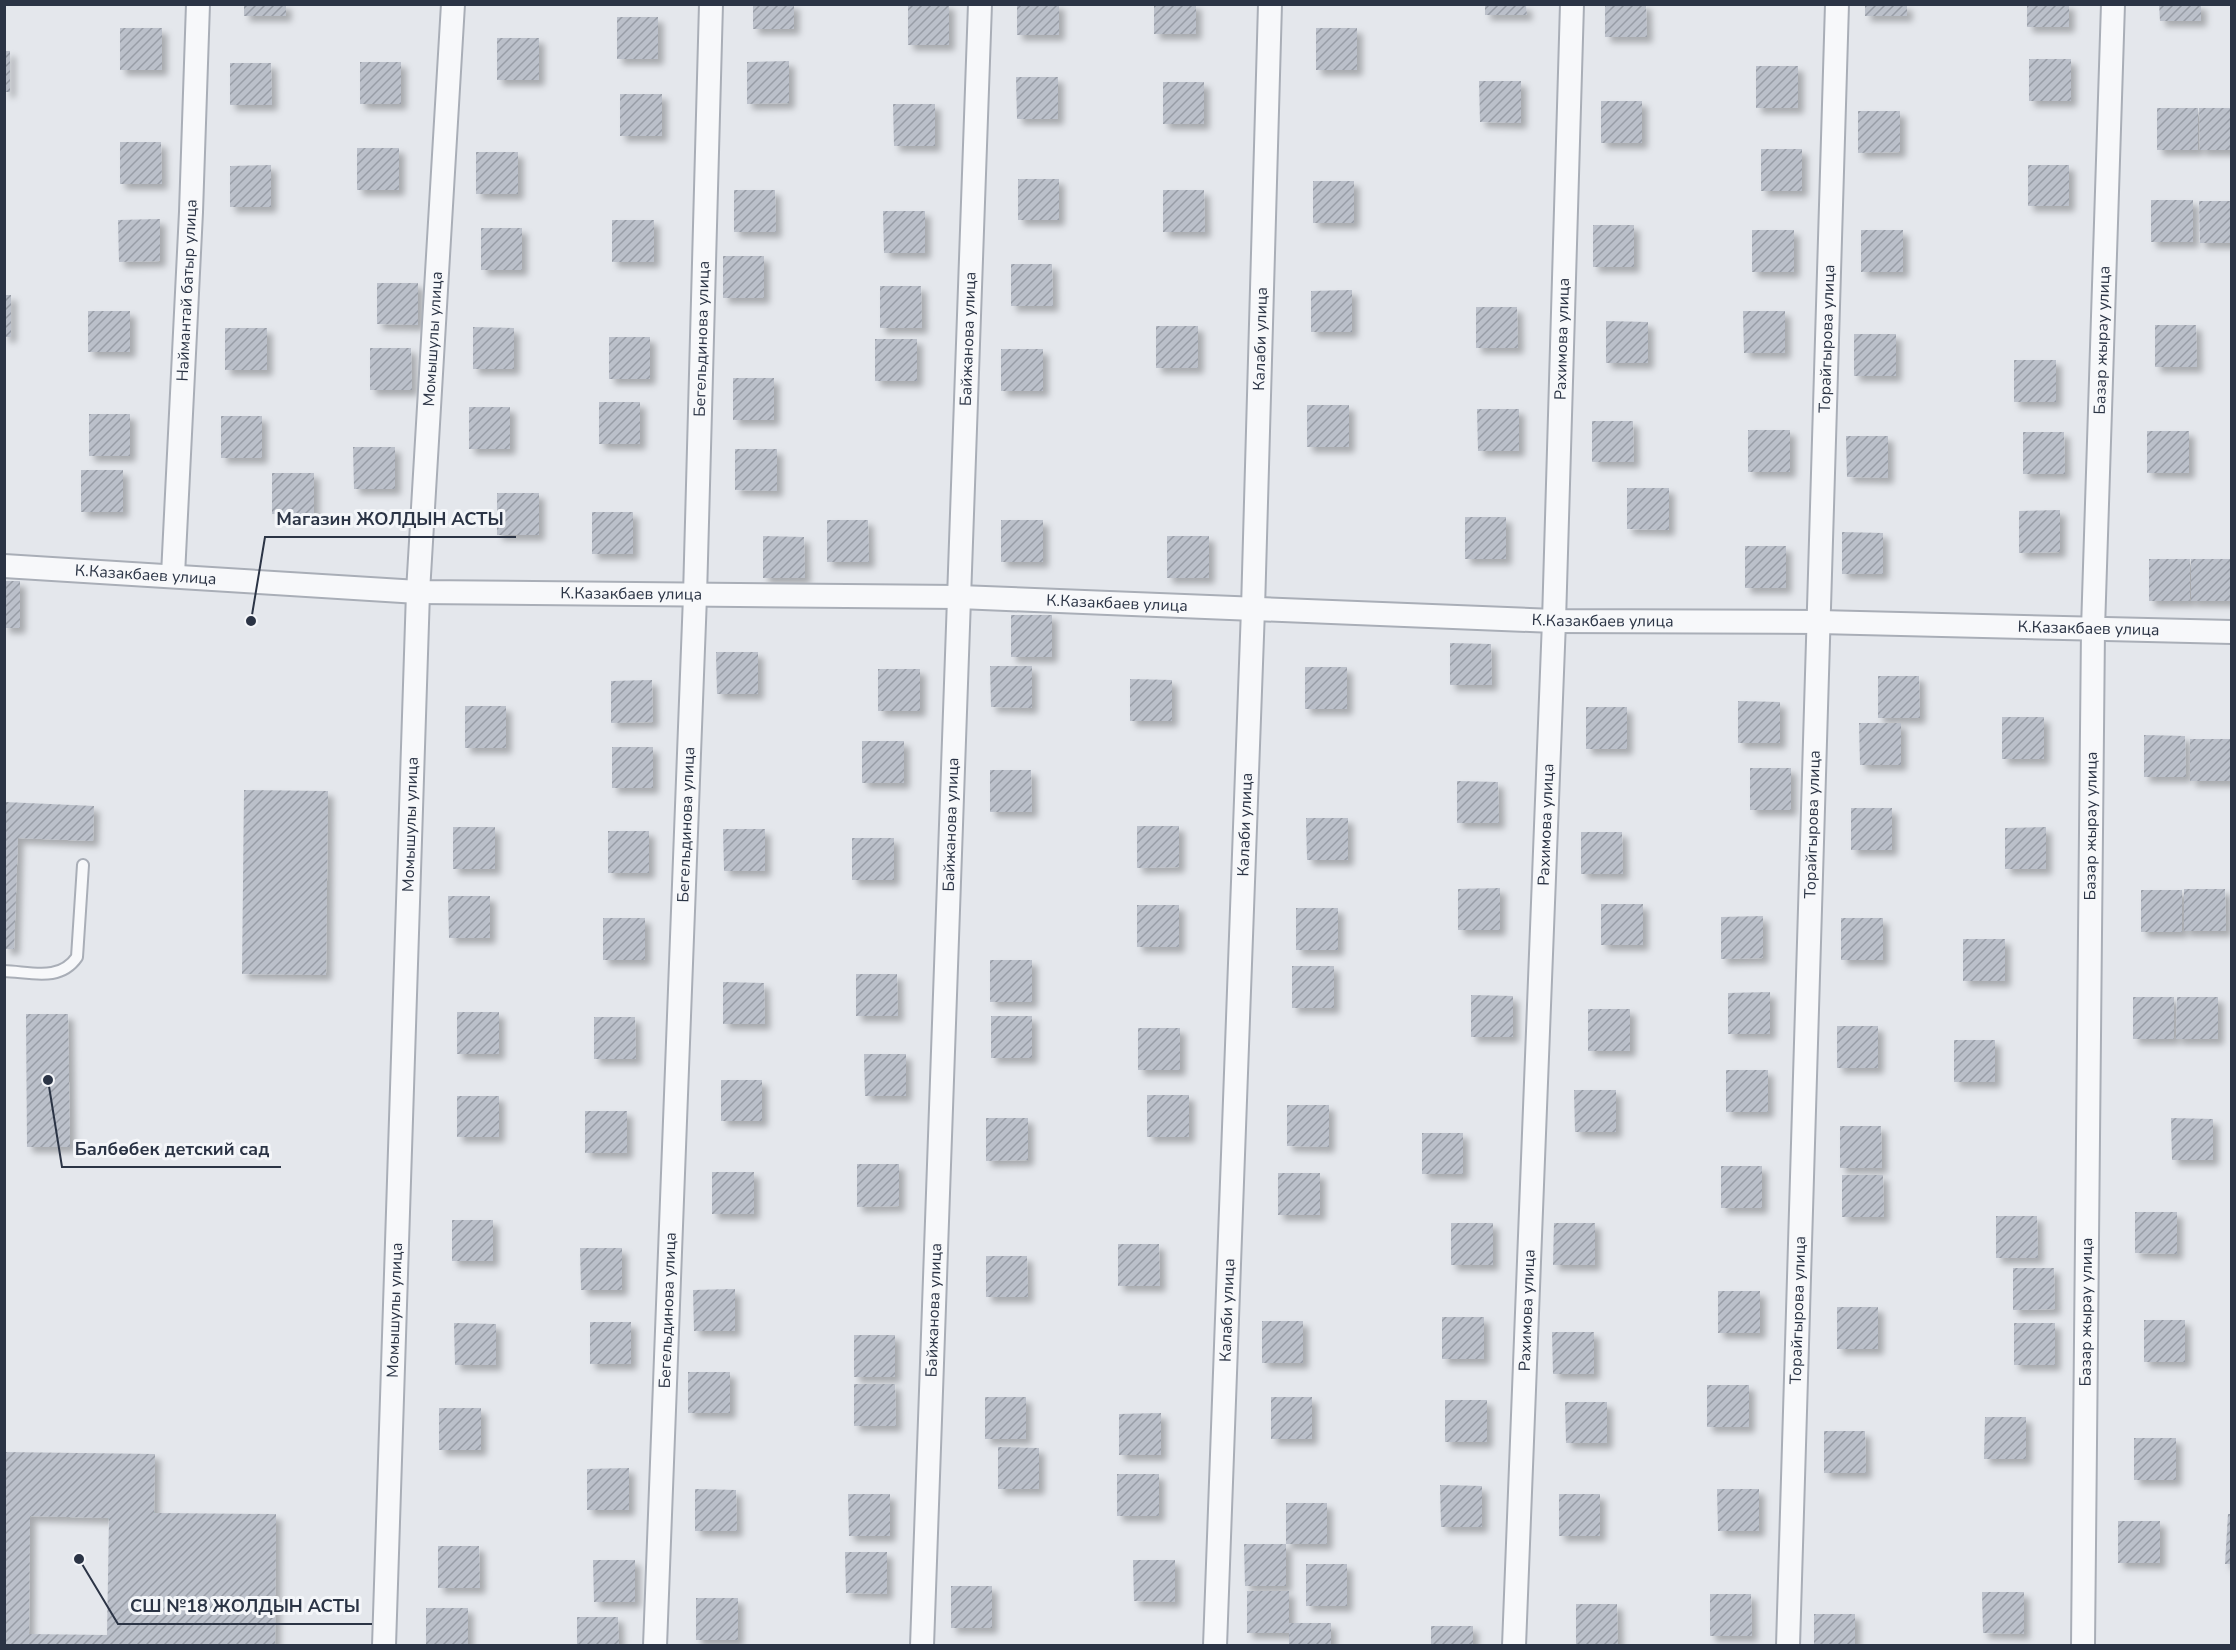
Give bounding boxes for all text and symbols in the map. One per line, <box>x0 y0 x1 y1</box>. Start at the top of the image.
street label: Наймантай батыр улица <box>172 199 202 382</box>
street label: Бегельдинова улица <box>689 261 715 417</box>
street label: Торайгырова улица <box>1814 264 1840 413</box>
street label: Базар жырау улица <box>2089 265 2116 415</box>
street label: Момышулы улица <box>418 271 448 407</box>
street label: Байжанова улица <box>955 271 982 406</box>
street label: Рахимова улица <box>1549 277 1575 400</box>
street label: Калаби улица <box>1248 287 1273 391</box>
callout: Магазин ЖОЛДЫН АСТЫ <box>265 501 516 537</box>
text: Магазин ЖОЛДЫН АСТЫ <box>276 507 504 531</box>
street label: К.Казакбаев улица <box>74 559 217 590</box>
street label: К.Казакбаев улица <box>560 582 702 606</box>
street label: К.Казакбаев улица <box>1046 590 1188 617</box>
street label: К.Казакбаев улица <box>1531 609 1674 632</box>
street label: К.Казакбаев улица <box>2017 616 2160 641</box>
street label: Бегельдинова улица <box>672 746 700 903</box>
street label: Торайгырова улица <box>1799 750 1826 899</box>
street label: Базар жырау улица <box>2079 751 2103 901</box>
street label: Момышулы улица <box>397 756 424 892</box>
street label: Байжанова улица <box>938 757 964 892</box>
street label: Рахимова улица <box>1533 763 1559 886</box>
street label: Калаби улица <box>1232 772 1258 877</box>
callout: Балбөбек детский сад <box>62 1131 281 1167</box>
text: Балбөбек детский сад <box>75 1137 269 1161</box>
street label: Бегельдинова улица <box>654 1232 682 1389</box>
street label: Торайгырова улица <box>1785 1236 1811 1385</box>
street label: Базар жырау улица <box>2075 1237 2098 1387</box>
street label: Момышулы улица <box>382 1242 408 1378</box>
street label: Байжанова улица <box>920 1243 947 1378</box>
street label: Рахимова улица <box>1514 1249 1540 1372</box>
street label: Калаби улица <box>1214 1258 1240 1363</box>
callout: СШ №18 ЖОЛДЫН АСТЫ <box>118 1588 372 1624</box>
text: СШ №18 ЖОЛДЫН АСТЫ <box>130 1594 360 1618</box>

